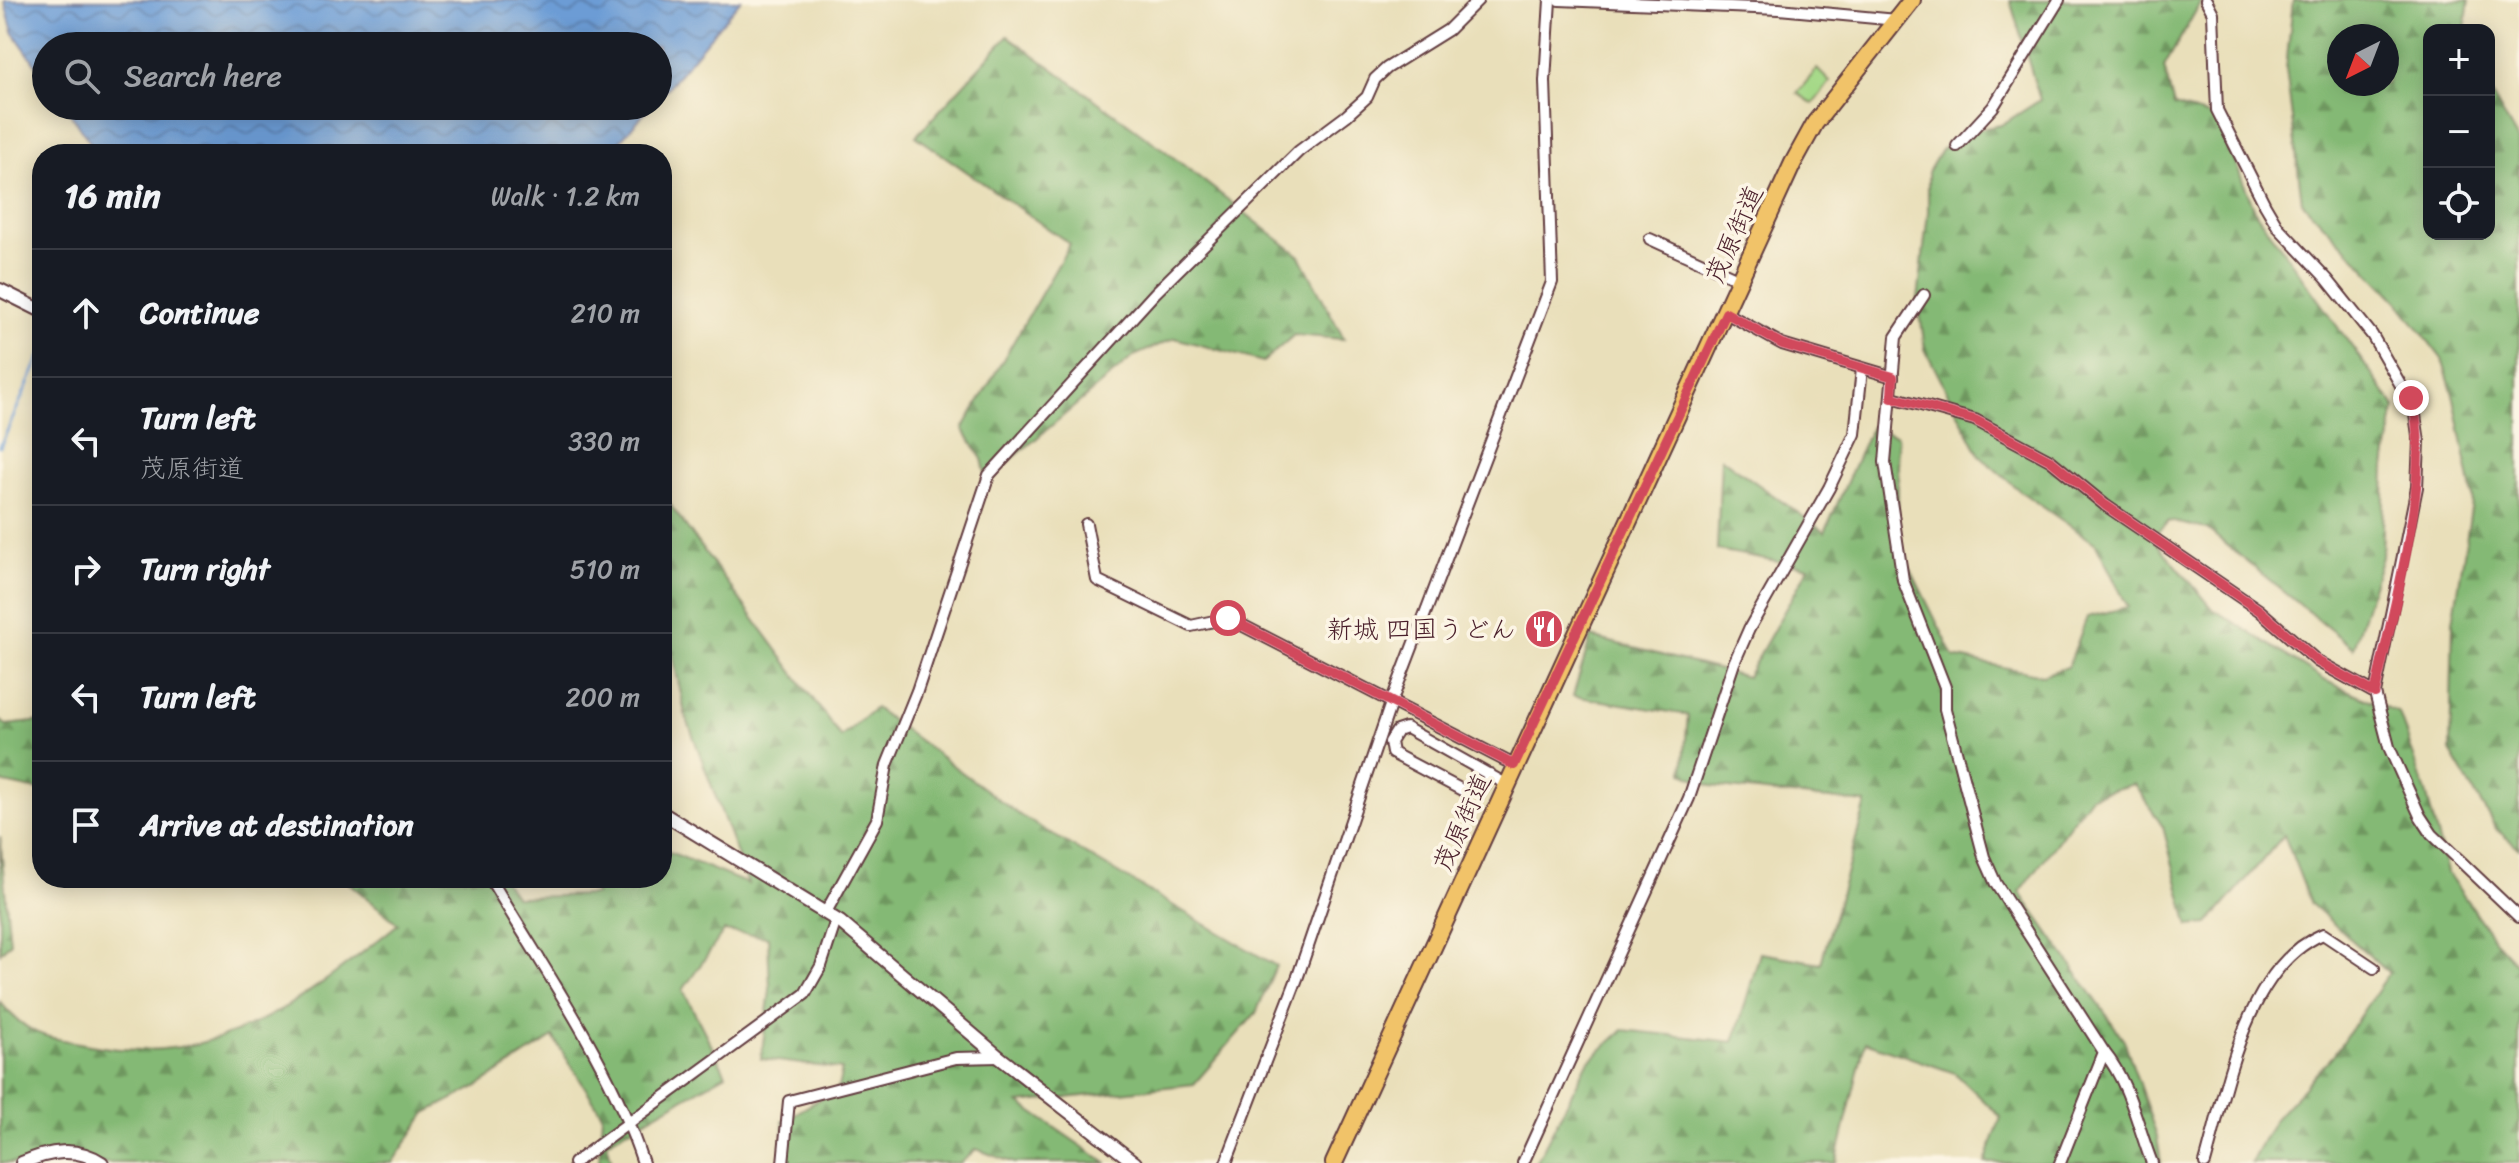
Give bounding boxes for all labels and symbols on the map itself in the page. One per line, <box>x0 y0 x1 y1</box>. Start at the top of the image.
north arrow <box>2327 24 2399 96</box>
street label: 茂原街道 <box>1692 177 1776 291</box>
route end <box>2393 380 2429 416</box>
route start <box>1210 600 1246 636</box>
place label: 新城 四国うどん <box>1327 606 1516 652</box>
restaurant icon: 新城 四国うどん <box>1523 608 1565 650</box>
street label: 茂原街道 <box>1420 765 1504 879</box>

